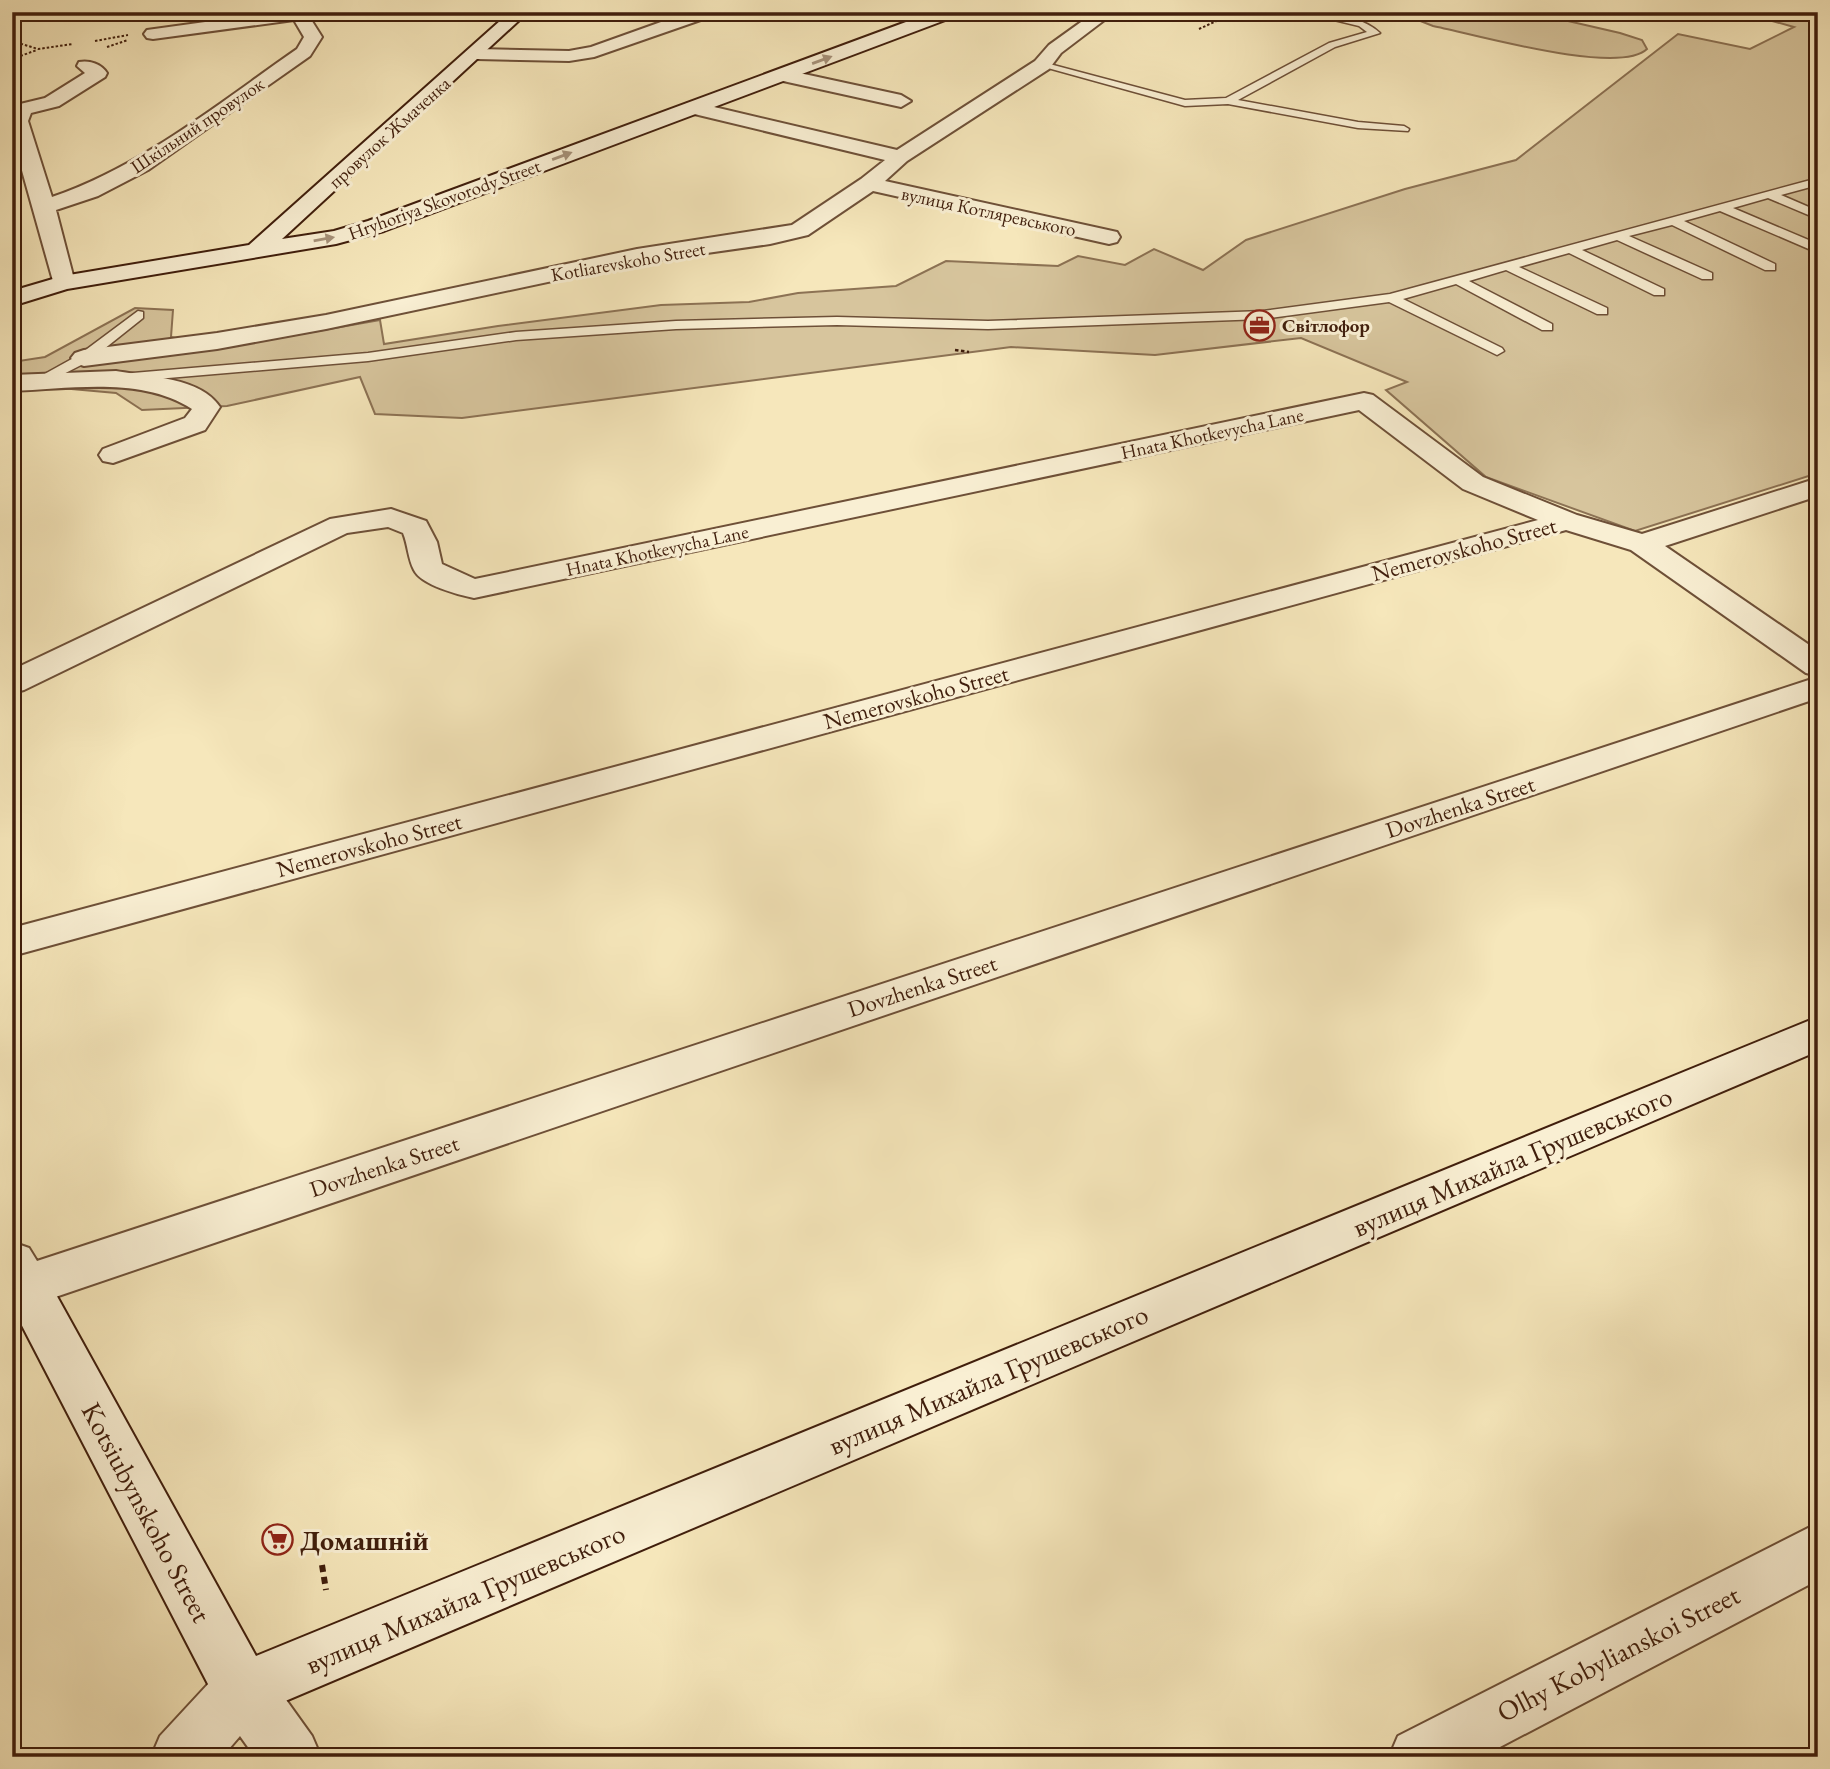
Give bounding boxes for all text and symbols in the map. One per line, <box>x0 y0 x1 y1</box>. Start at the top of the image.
one-way arrow <box>811 54 832 65</box>
street label: провулок Жмаченка <box>323 71 456 194</box>
street label: Шкільний провулок <box>126 72 269 179</box>
one-way arrow <box>552 151 573 162</box>
street label: Hryhoriya Skovorody Street <box>345 153 544 246</box>
street label: вулиця Котляревського <box>899 181 1078 242</box>
one-way arrow <box>314 233 336 244</box>
street label: Kotliarevskoho Street <box>549 236 707 287</box>
office icon: Світлофор <box>1242 308 1276 342</box>
place label: Світлофор <box>1282 313 1370 338</box>
street label: Hnata Khotkevycha Lane <box>1119 402 1306 465</box>
street label: Nemerovskoho Street <box>1368 510 1561 588</box>
street label: Hnata Khotkevycha Lane <box>564 519 751 582</box>
street label: Nemerovskoho Street <box>820 658 1013 736</box>
street label: Dovzhenka Street <box>1382 769 1539 845</box>
street label: Nemerovskoho Street <box>273 806 466 884</box>
street label: Dovzhenka Street <box>844 948 1001 1024</box>
street label: вулиця Михайла Грушевського <box>1347 1077 1677 1245</box>
street label: Dovzhenka Street <box>306 1128 463 1204</box>
street label: вулиця Михайла Грушевського <box>823 1295 1153 1463</box>
street label: Kotsiubynskoho Street <box>74 1396 220 1628</box>
street label: вулиця Михайла Грушевського <box>300 1514 630 1682</box>
place label: Домашній <box>300 1522 429 1558</box>
supermarket icon: Домашній <box>260 1523 294 1557</box>
street label: Olhy Kobylianskoi Street <box>1491 1576 1746 1730</box>

